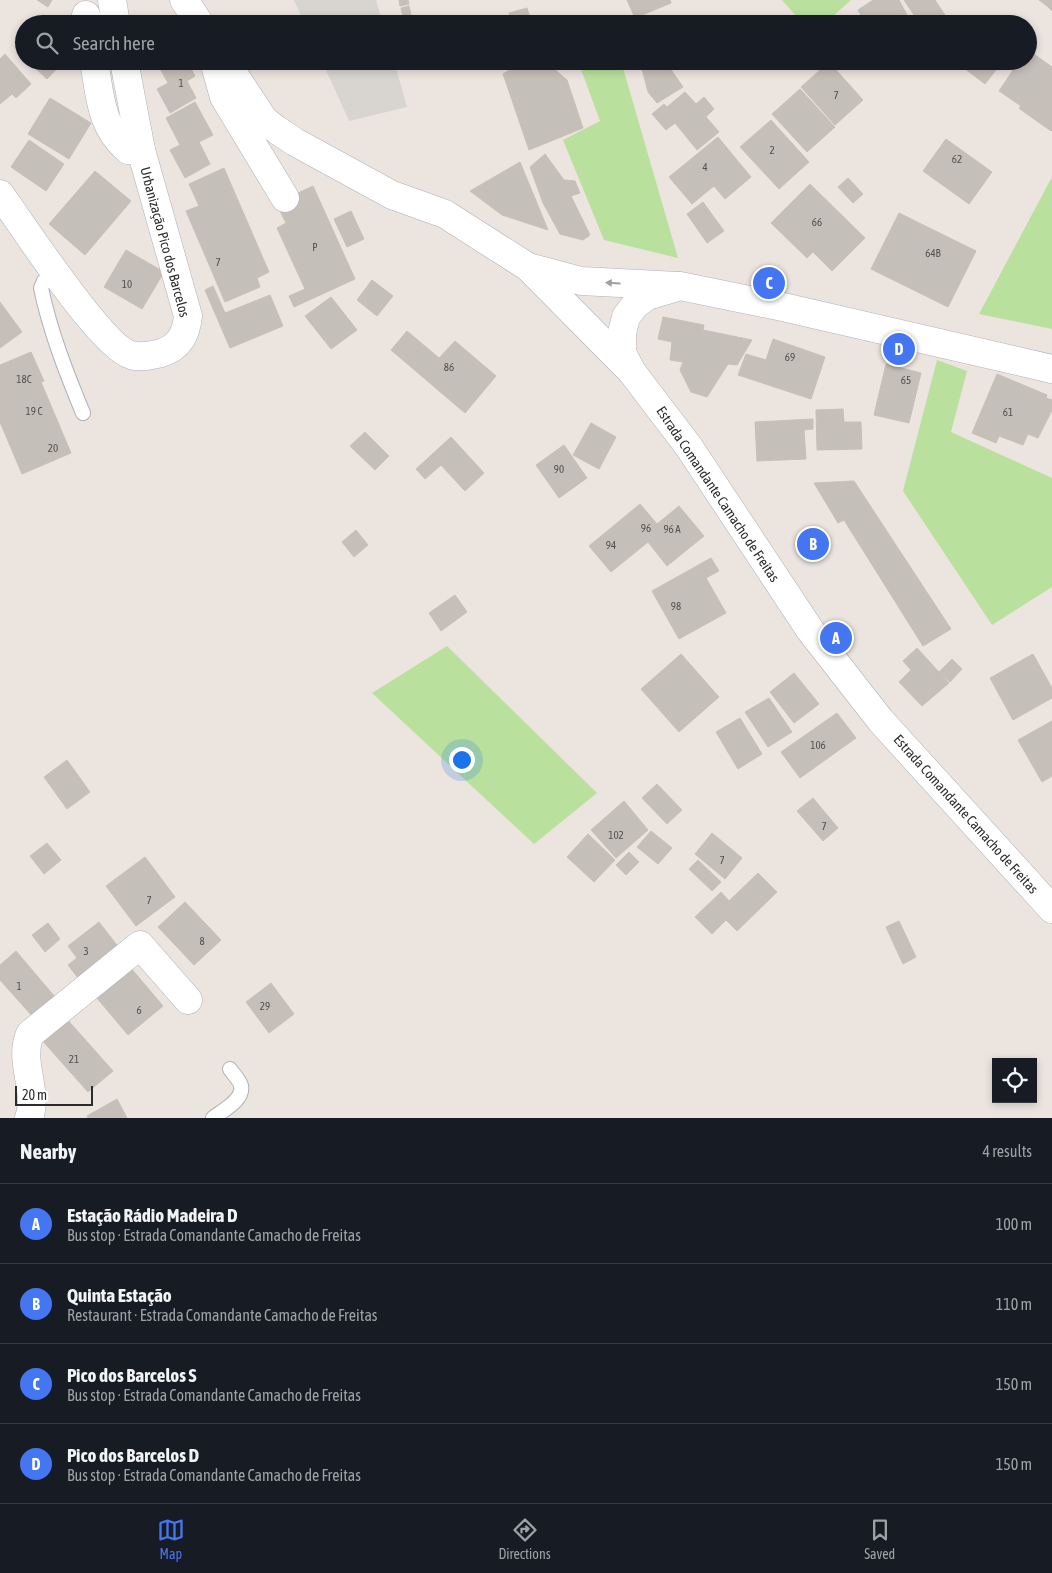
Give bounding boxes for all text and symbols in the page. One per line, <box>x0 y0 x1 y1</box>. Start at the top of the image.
search box <box>15 15 1037 70</box>
icon: search <box>33 29 61 57</box>
text: Search here <box>73 32 155 54</box>
house number: 1 <box>178 77 184 89</box>
house number: 7 <box>833 89 839 101</box>
house number: 2 <box>769 144 775 156</box>
house number: 62 <box>952 153 962 165</box>
house number: 4 <box>702 161 708 173</box>
street label: Urbanização Pico dos Barcelos <box>137 165 193 319</box>
house number: 66 <box>812 216 822 228</box>
house number: P <box>312 241 318 253</box>
house number: 64B <box>925 247 942 259</box>
house number: 7 <box>215 256 221 268</box>
pin: C <box>753 264 785 302</box>
house number: 10 <box>122 278 132 290</box>
one-way arrow <box>605 278 621 286</box>
pin: D <box>883 330 915 368</box>
house number: 69 <box>785 351 795 363</box>
house number: 86 <box>444 361 454 373</box>
house number: 18C <box>16 373 32 385</box>
house number: 65 <box>901 374 911 386</box>
street label: Estrada Comandante Camacho de Freitas <box>653 403 783 585</box>
house number: 19 C <box>26 405 42 417</box>
house number: 61 <box>1003 406 1013 418</box>
house number: 20 <box>48 442 58 454</box>
house number: 90 <box>554 463 564 475</box>
house number: 96 <box>641 522 651 534</box>
house number: 96 A <box>663 523 681 535</box>
pin: B <box>797 525 829 563</box>
house number: 94 <box>606 539 616 551</box>
house number: 98 <box>671 600 681 612</box>
pin: A <box>820 619 852 657</box>
street label: Estrada Comandante Camacho de Freitas <box>890 731 1042 897</box>
house number: 106 <box>810 739 826 751</box>
your location <box>449 747 475 773</box>
house number: 7 <box>821 820 827 832</box>
house number: 102 <box>608 829 624 841</box>
house number: 7 <box>719 854 725 866</box>
house number: 7 <box>146 894 152 906</box>
house number: 8 <box>199 935 205 947</box>
house number: 3 <box>83 945 89 957</box>
house number: 1 <box>16 980 22 992</box>
house number: 29 <box>260 1000 270 1012</box>
house number: 6 <box>136 1004 142 1016</box>
house number: 21 <box>69 1053 79 1065</box>
map controls <box>992 1058 1037 1103</box>
button: locate <box>992 1058 1037 1103</box>
scale bar <box>15 1083 92 1106</box>
text: 20 m <box>22 1087 47 1103</box>
text: Nearby <box>20 1139 76 1163</box>
text: 4 results <box>982 1142 1032 1160</box>
text: Estação Rádio Madeira D <box>67 1204 238 1226</box>
text: A <box>32 1215 40 1233</box>
text: 100 m <box>996 1215 1032 1233</box>
text: Bus stop · Estrada Comandante Camacho de Freitas <box>67 1226 361 1244</box>
text: Quinta Estação <box>67 1284 172 1306</box>
text: B <box>32 1295 40 1313</box>
text: 110 m <box>996 1295 1032 1313</box>
text: Restaurant · Estrada Comandante Camacho de Freitas <box>67 1306 377 1324</box>
text: Pico dos Barcelos S <box>67 1364 196 1386</box>
text: C <box>32 1375 40 1393</box>
text: 150 m <box>996 1375 1032 1393</box>
text: Bus stop · Estrada Comandante Camacho de Freitas <box>67 1386 361 1404</box>
text: Pico dos Barcelos D <box>67 1444 199 1466</box>
text: D <box>32 1455 40 1473</box>
text: 150 m <box>996 1455 1032 1473</box>
text: Bus stop · Estrada Comandante Camacho de Freitas <box>67 1466 361 1484</box>
tab: Map <box>157 1516 185 1562</box>
tab: Directions <box>498 1516 551 1562</box>
tab: Saved <box>864 1516 895 1562</box>

